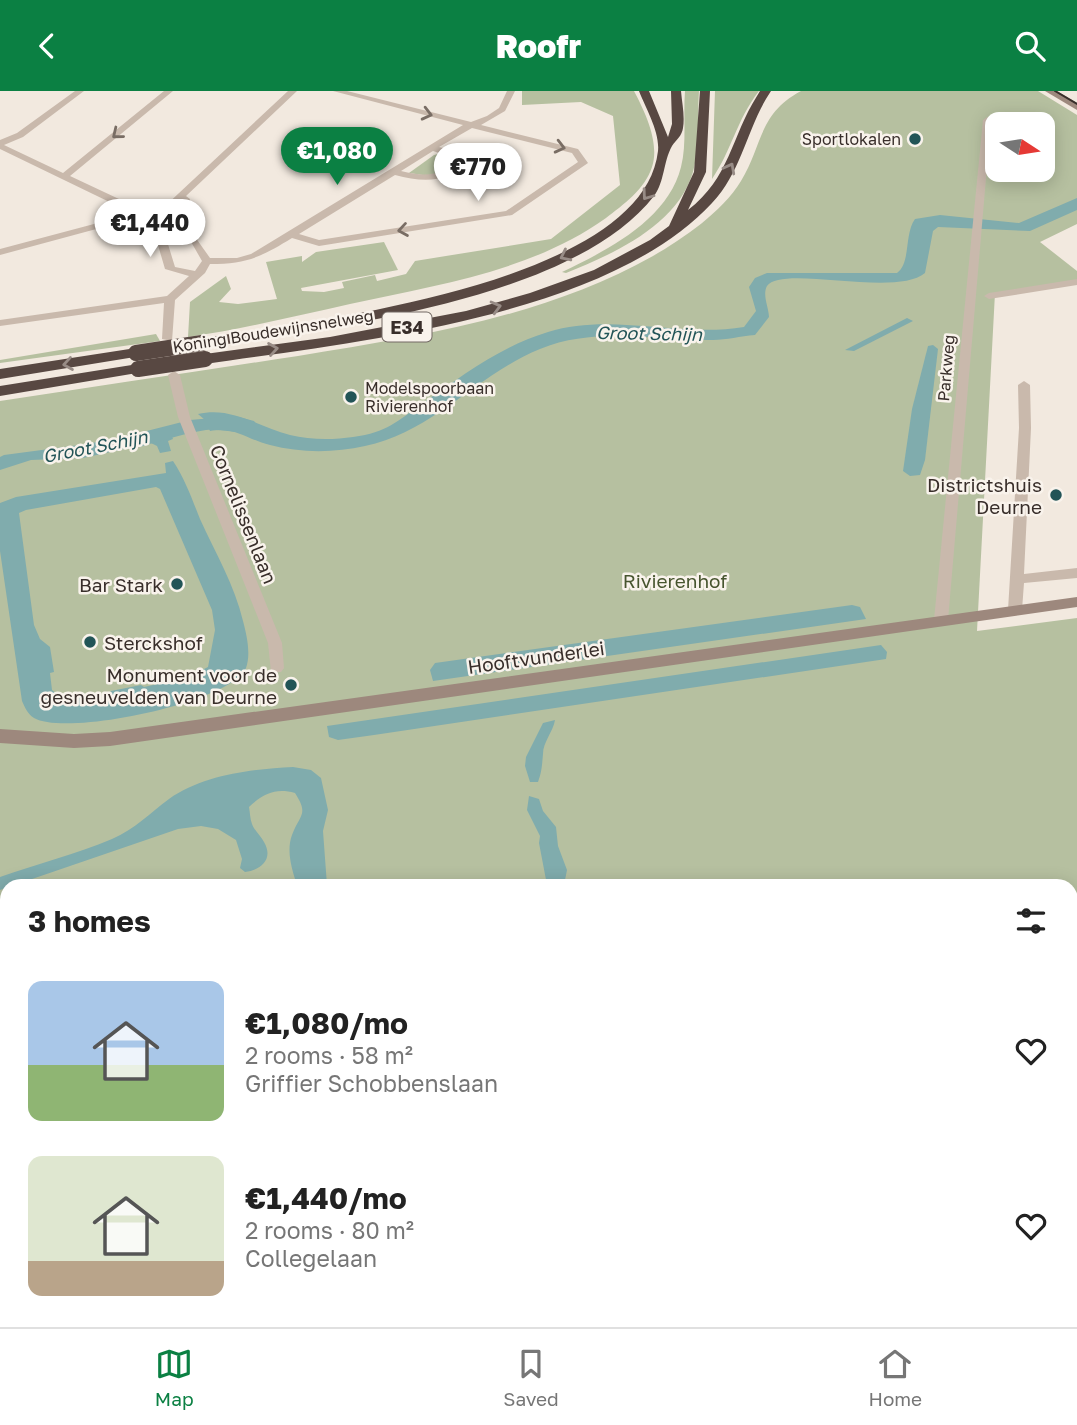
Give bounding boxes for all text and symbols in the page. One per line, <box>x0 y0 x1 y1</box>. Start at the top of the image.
icon: back <box>28 27 66 65</box>
text: Roofr <box>496 27 581 65</box>
icon: search <box>1011 27 1049 65</box>
one-way arrow <box>421 106 433 120</box>
north arrow <box>985 112 1055 182</box>
map controls <box>985 112 1055 182</box>
one-way arrow <box>112 125 124 138</box>
pin: €1,080 <box>280 127 394 187</box>
place label: Sportlokalen <box>802 129 901 149</box>
marker: Sportlokalen <box>907 131 923 147</box>
text: €1,080 <box>297 136 377 164</box>
one-way arrow <box>554 139 566 153</box>
pin: €770 <box>437 143 519 203</box>
text: €770 <box>450 152 506 180</box>
one-way arrow <box>722 163 735 176</box>
one-way arrow <box>643 187 655 200</box>
pin: €1,440 <box>93 199 207 259</box>
text: €1,440 <box>110 208 190 236</box>
one-way arrow <box>397 223 409 238</box>
one-way arrow <box>560 248 572 262</box>
one-way arrow <box>490 301 502 315</box>
street label: Koning Boudewijnsnelweg <box>171 305 375 357</box>
road number: E34 <box>382 313 432 341</box>
water label: Groot Schijn <box>596 321 703 345</box>
street label: Parkweg <box>933 334 959 402</box>
one-way arrow <box>267 342 279 357</box>
one-way arrow <box>62 356 74 371</box>
place label: Modelspoorbaan Rivierenhof <box>365 378 494 416</box>
marker: Modelspoorbaan Rivierenhof <box>343 389 359 405</box>
water label: Groot Schijn <box>41 425 150 467</box>
street label: Cornelissenlaan <box>206 441 282 587</box>
place label: Districtshuis Deurne <box>927 473 1042 518</box>
marker: Districtshuis Deurne <box>1048 487 1064 503</box>
park label: Rivierenhof <box>623 569 727 592</box>
place label: Bar Stark <box>79 573 163 596</box>
marker: Bar Stark <box>169 576 185 592</box>
place label: Sterckshof <box>104 631 203 654</box>
marker: Sterckshof <box>82 634 98 650</box>
street label: Hooftvunderlei <box>466 636 606 678</box>
place label: Monument voor de gesneuvelden van Deurne <box>41 663 277 708</box>
marker: Monument voor de gesneuvelden van Deurne <box>283 677 299 693</box>
icon: filters <box>1012 902 1050 940</box>
text: 3 homes <box>28 903 151 939</box>
text: €1,080/mo <box>245 1005 408 1041</box>
icon: home <box>84 1009 168 1093</box>
icon: heart <box>1012 1032 1050 1070</box>
text: 2 rooms · 58 m² <box>245 1041 413 1069</box>
text: Griffier Schobbenslaan <box>245 1069 498 1097</box>
text: €1,440/mo <box>245 1180 407 1216</box>
icon: home <box>84 1184 168 1268</box>
icon: heart <box>1012 1207 1050 1245</box>
text: 2 rooms · 80 m² <box>245 1216 414 1244</box>
text: Collegelaan <box>245 1244 377 1272</box>
tab: Map <box>155 1345 194 1410</box>
tab: Saved <box>503 1345 559 1410</box>
tab: Home <box>868 1345 922 1410</box>

